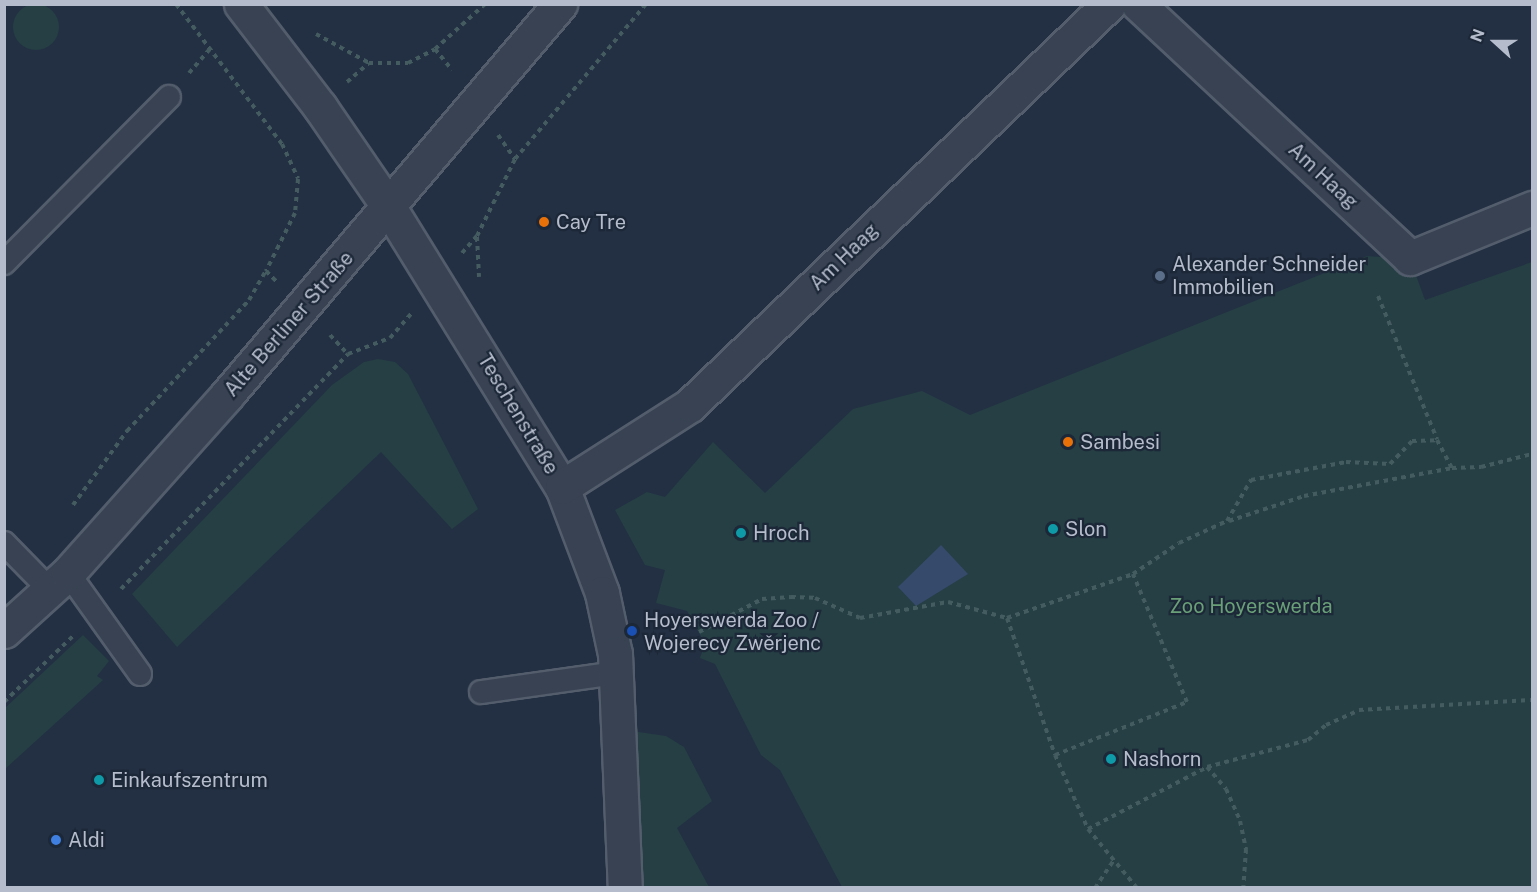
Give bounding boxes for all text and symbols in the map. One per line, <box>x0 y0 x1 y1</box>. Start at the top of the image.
north arrow <box>1465 12 1525 72</box>
text: N <box>1467 26 1489 45</box>
street label: Am Haag <box>1283 138 1363 214</box>
place label: Cay Tre <box>556 210 626 234</box>
marker: Cay Tre <box>537 215 551 229</box>
street label: Am Haag <box>805 218 883 296</box>
street label: Alte Berliner Straße <box>219 246 359 402</box>
place label: Alexander Schneider Immobilien <box>1172 252 1366 299</box>
marker: Alexander Schneider Immobilien <box>1153 269 1167 283</box>
street label: Teschenstraße <box>473 349 563 479</box>
place label: Sambesi <box>1080 430 1160 454</box>
marker: Sambesi <box>1061 435 1075 449</box>
place label: Slon <box>1065 517 1107 541</box>
place label: Hroch <box>753 521 810 545</box>
marker: Slon <box>1046 522 1060 536</box>
marker: Hroch <box>734 526 748 540</box>
park label: Zoo Hoyerswerda <box>1169 594 1333 618</box>
place label: Hoyerswerda Zoo / Wojerecy Zwěrjenc <box>644 608 821 655</box>
marker: Hoyerswerda Zoo / Wojerecy Zwěrjenc <box>625 624 639 638</box>
place label: Nashorn <box>1123 747 1201 771</box>
marker: Nashorn <box>1104 752 1118 766</box>
place label: Einkaufszentrum <box>111 768 268 792</box>
marker: Einkaufszentrum <box>92 773 106 787</box>
place label: Aldi <box>68 828 105 852</box>
marker: Aldi <box>49 833 63 847</box>

